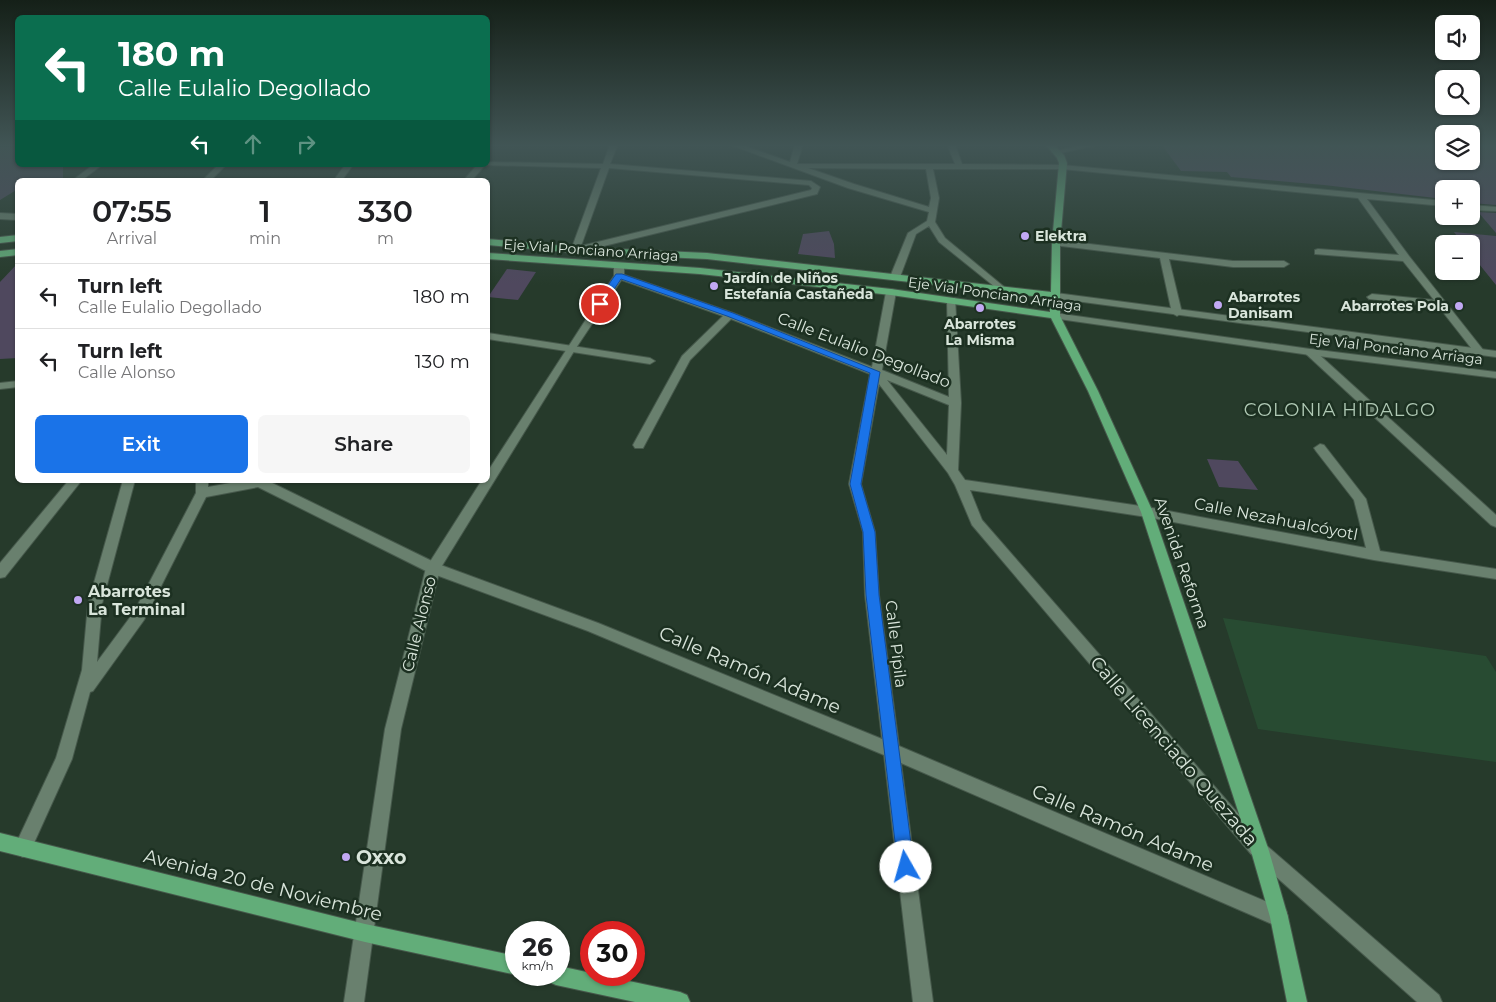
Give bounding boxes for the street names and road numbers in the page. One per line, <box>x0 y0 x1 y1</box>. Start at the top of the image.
street label: Eje Vial Ponciano Arriaga <box>503 235 679 265</box>
street label: Eje Vial Ponciano Arriaga <box>907 273 1083 315</box>
street label: Calle Eulalio Degollado <box>775 308 953 392</box>
street label: Eje Vial Ponciano Arriaga <box>1308 329 1484 369</box>
street label: Calle Nezahualcóyotl <box>1192 494 1360 544</box>
street label: Avenida Reforma <box>1151 495 1213 631</box>
street label: Calle Alonso <box>398 574 440 674</box>
street label: Calle Pípila <box>881 599 911 689</box>
street label: Calle Ramón Adame <box>656 621 844 719</box>
street label: Calle Licenciado Quezada <box>1085 651 1263 851</box>
street label: Calle Ramón Adame <box>1029 779 1217 877</box>
street label: Avenida 20 de Noviembre <box>141 844 385 926</box>

